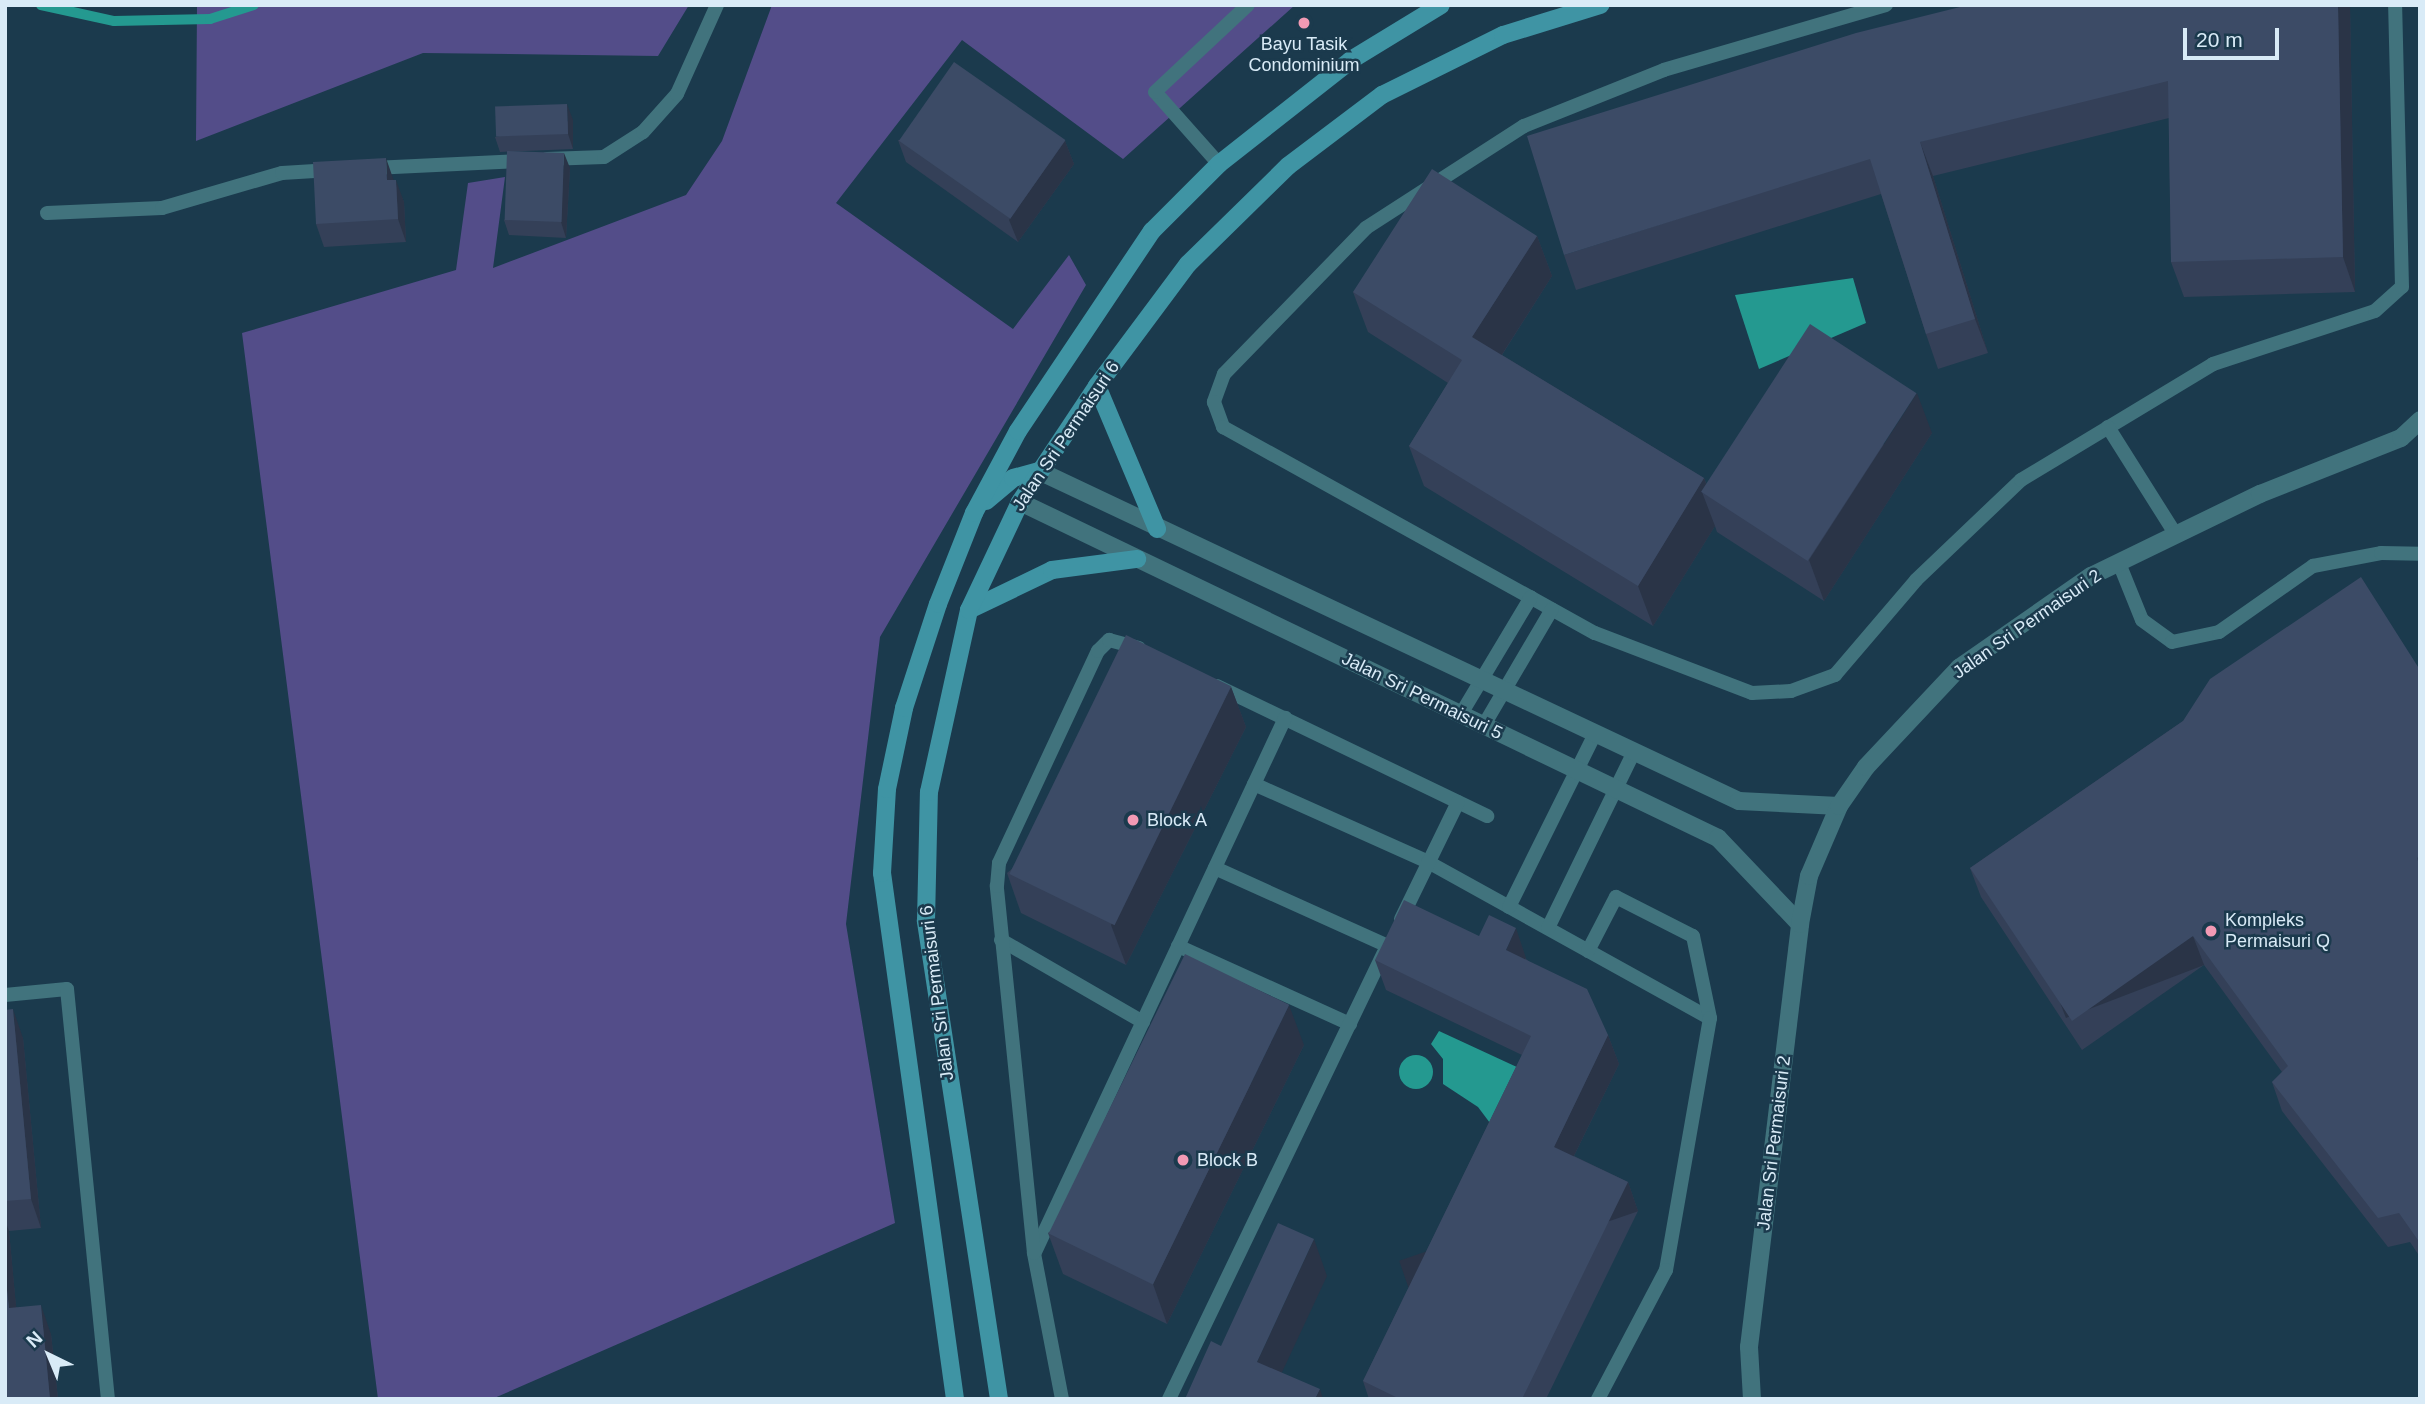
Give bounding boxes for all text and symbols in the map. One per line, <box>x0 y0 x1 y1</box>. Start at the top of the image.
scale bar <box>2187 14 2283 58</box>
marker: Bayu Tasik Condominium <box>1296 15 1312 31</box>
text: 20 m <box>2196 28 2243 51</box>
place label: Bayu Tasik Condominium <box>1248 34 1360 76</box>
street label: Jalan Sri Permaisuri 6 <box>1008 357 1124 515</box>
street label: Jalan Sri Permaisuri 2 <box>1949 565 2105 683</box>
street label: Jalan Sri Permaisuri 5 <box>1338 648 1506 744</box>
place label: Block A <box>1147 809 1208 831</box>
marker: Block A <box>1125 812 1141 828</box>
street label: Jalan Sri Permaisuri 6 <box>916 904 958 1082</box>
place label: Kompleks Permaisuri Q <box>2225 910 2330 953</box>
marker: Kompleks Permaisuri Q <box>2203 923 2219 939</box>
street label: Jalan Sri Permaisuri 2 <box>1753 1054 1795 1232</box>
place label: Block B <box>1197 1149 1258 1171</box>
marker: Block B <box>1175 1152 1191 1168</box>
north arrow <box>14 1320 84 1390</box>
text: N <box>22 1327 47 1352</box>

